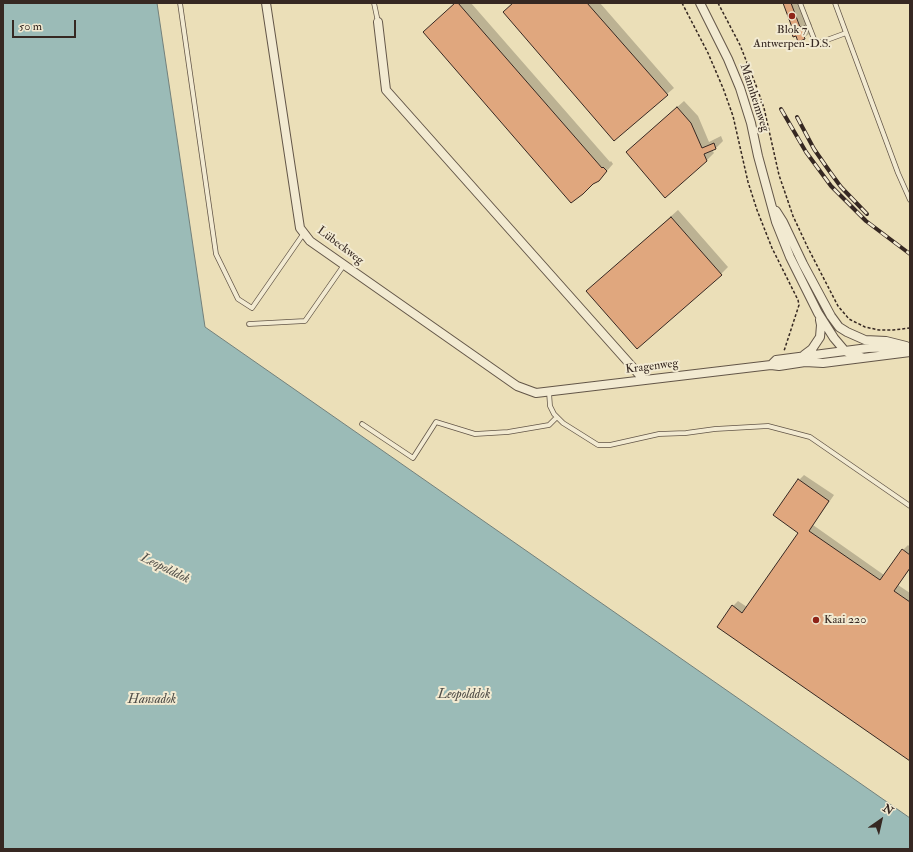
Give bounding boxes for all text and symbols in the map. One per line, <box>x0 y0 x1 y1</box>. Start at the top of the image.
marker: Blok 7 Antwerpen-D.S. <box>787 11 797 21</box>
scale bar <box>14 12 78 38</box>
text: 50 m <box>19 19 42 34</box>
place label: Blok 7 Antwerpen-D.S. <box>753 23 831 51</box>
street label: Mannheimweg <box>736 62 772 134</box>
street label: Lübeckweg <box>314 224 366 268</box>
street label: Kragenweg <box>625 357 679 377</box>
water label: Leopolddok <box>138 550 192 588</box>
place label: Kaai 220 <box>824 613 866 627</box>
marker: Kaai 220 <box>811 615 821 625</box>
water label: Leopolddok <box>438 687 490 703</box>
water label: Hansadok <box>128 692 176 708</box>
north arrow <box>861 800 901 840</box>
text: N <box>880 801 896 818</box>

